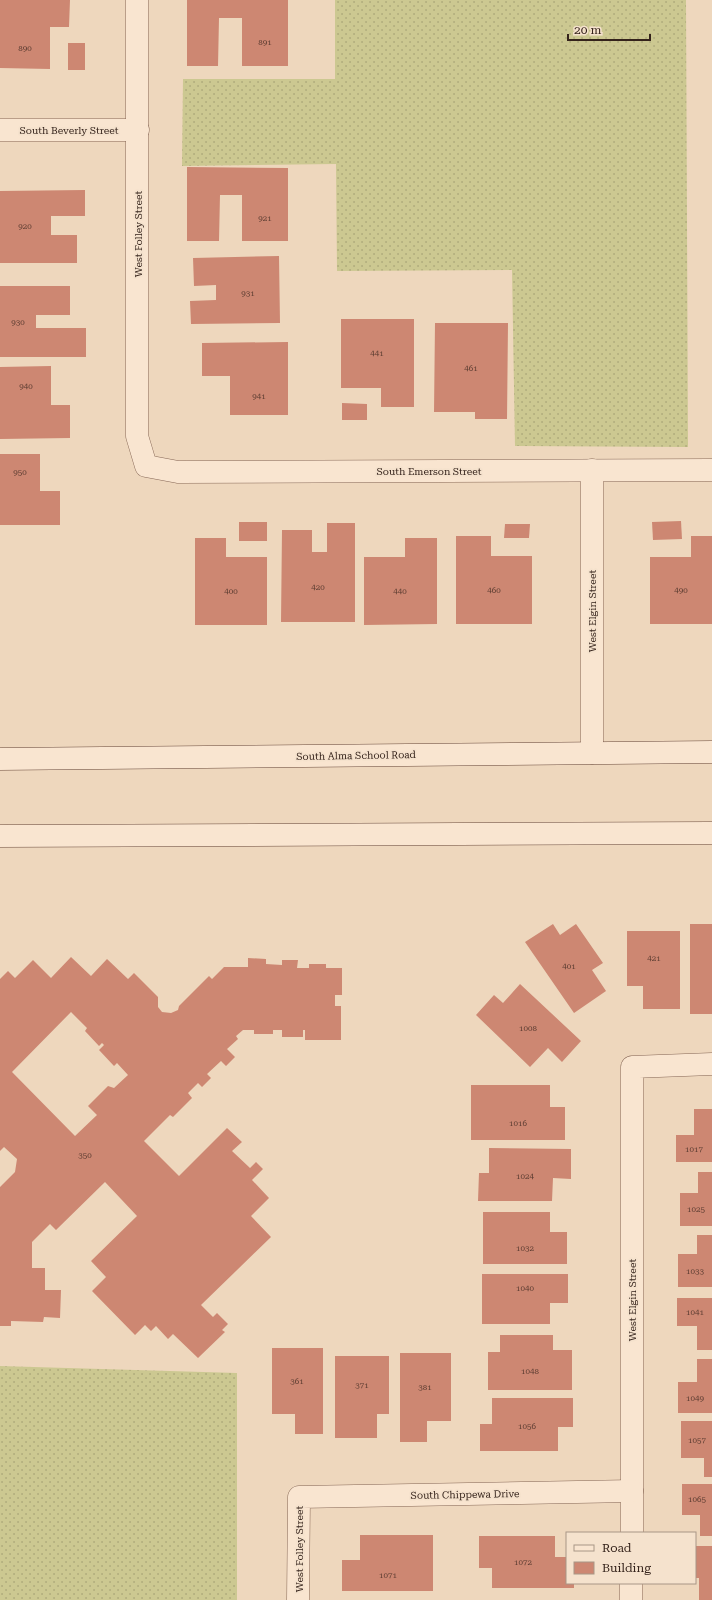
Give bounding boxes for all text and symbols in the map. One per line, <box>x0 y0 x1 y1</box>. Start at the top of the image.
scale bar <box>568 16 650 42</box>
text: 20 m <box>574 23 601 37</box>
house number: 891 <box>258 38 272 47</box>
house number: 890 <box>18 44 32 53</box>
street label: South Beverly Street <box>19 125 119 136</box>
street label: West Folley Street <box>133 190 144 277</box>
house number: 921 <box>258 214 272 223</box>
house number: 920 <box>18 222 32 231</box>
house number: 931 <box>241 289 255 298</box>
house number: 930 <box>11 318 25 327</box>
house number: 441 <box>370 349 384 358</box>
house number: 461 <box>464 364 478 373</box>
house number: 940 <box>19 382 33 391</box>
house number: 941 <box>252 392 266 401</box>
street label: South Emerson Street <box>376 466 482 477</box>
house number: 950 <box>13 468 27 477</box>
street label: West Elgin Street <box>587 570 598 652</box>
house number: 420 <box>311 583 325 592</box>
house number: 460 <box>487 586 501 595</box>
house number: 490 <box>674 586 688 595</box>
house number: 400 <box>224 587 238 596</box>
house number: 440 <box>393 587 407 596</box>
street label: South Alma School Road <box>296 749 417 762</box>
house number: 421 <box>647 954 661 963</box>
house number: 401 <box>562 962 576 971</box>
house number: 1008 <box>519 1024 537 1033</box>
house number: 1016 <box>509 1119 527 1128</box>
house number: 1017 <box>685 1145 703 1154</box>
house number: 350 <box>78 1151 92 1160</box>
house number: 1024 <box>516 1172 534 1181</box>
house number: 1025 <box>687 1205 705 1214</box>
house number: 1032 <box>516 1244 534 1253</box>
street label: West Elgin Street <box>627 1259 638 1341</box>
house number: 1033 <box>686 1267 704 1276</box>
house number: 1040 <box>516 1284 534 1293</box>
house number: 1041 <box>686 1308 704 1317</box>
house number: 1048 <box>521 1367 539 1376</box>
house number: 361 <box>290 1377 304 1386</box>
house number: 371 <box>355 1381 369 1390</box>
house number: 381 <box>418 1383 432 1392</box>
house number: 1049 <box>686 1394 704 1403</box>
house number: 1056 <box>518 1422 536 1431</box>
house number: 1057 <box>688 1436 706 1445</box>
street label: South Chippewa Drive <box>410 1488 520 1501</box>
house number: 1065 <box>688 1495 706 1504</box>
street label: West Folley Street <box>294 1505 305 1592</box>
legend <box>566 1532 696 1584</box>
text: Road <box>602 1541 632 1555</box>
house number: 1072 <box>514 1558 532 1567</box>
text: Building <box>602 1561 651 1575</box>
house number: 1071 <box>379 1571 397 1580</box>

